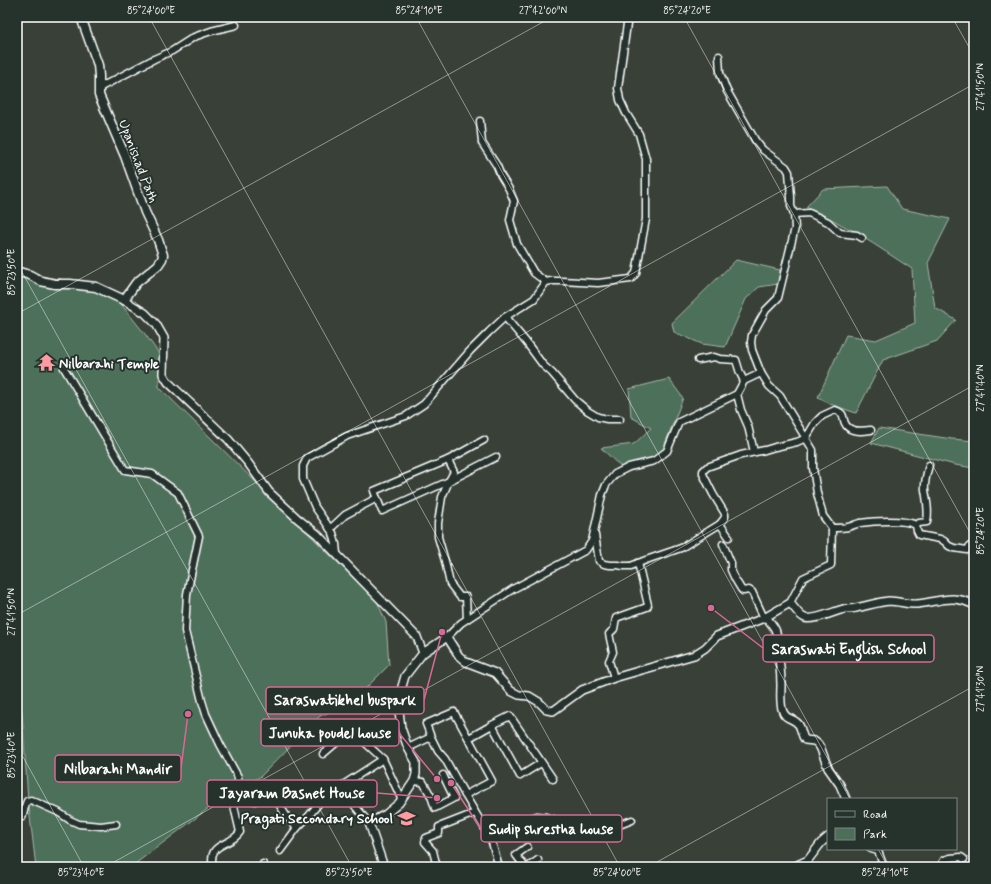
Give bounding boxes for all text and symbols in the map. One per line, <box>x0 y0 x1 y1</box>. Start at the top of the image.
text: 85°24'00"E <box>127 4 175 18</box>
text: 85°24'10"E <box>395 4 443 18</box>
text: 27°42'00"N <box>519 4 567 18</box>
text: 85°24'20"E <box>663 4 711 18</box>
text: 27°41'50"N <box>974 63 988 111</box>
street label: Upanishad Path <box>114 117 162 206</box>
text: 85°23'50"E <box>5 248 19 295</box>
temple icon: Nilbarahi Temple <box>36 353 56 373</box>
place label: Nilbarahi Temple <box>59 355 160 373</box>
text: 27°41'40"N <box>974 364 988 412</box>
text: 85°24'20"E <box>974 507 988 555</box>
text: 27°41'50"N <box>5 588 19 636</box>
callout: Saraswati English School <box>763 635 934 662</box>
text: Saraswati English School <box>771 640 927 662</box>
text: 27°41'30"N <box>974 666 988 712</box>
callout: Saraswatikhel buspark <box>266 687 424 714</box>
text: Saraswatikhel buspark <box>274 691 417 711</box>
callout: Junuka poudel house <box>261 719 399 746</box>
text: Junuka poudel house <box>269 724 392 744</box>
text: 85°23'40"E <box>5 732 19 778</box>
callout: Nilbarahi Mandir <box>55 755 181 782</box>
text: Nilbarahi Mandir <box>64 760 173 780</box>
callout: Jayaram Basnet House <box>207 780 377 807</box>
text: Jayaram Basnet House <box>219 784 365 804</box>
legend <box>827 798 957 850</box>
text: Road <box>863 807 887 823</box>
school or university icon: Pragati Secondary School <box>396 808 416 828</box>
place label: Pragati Secondary School <box>240 810 393 830</box>
callout: Sudip shrestha house <box>481 815 622 842</box>
text: Sudip shrestha house <box>488 820 614 840</box>
text: Park <box>863 827 887 843</box>
text: 85°23'40"E <box>58 866 104 880</box>
text: 85°23'50"E <box>326 866 373 880</box>
text: 85°24'00"E <box>593 866 641 880</box>
text: 85°24'10"E <box>861 866 909 880</box>

